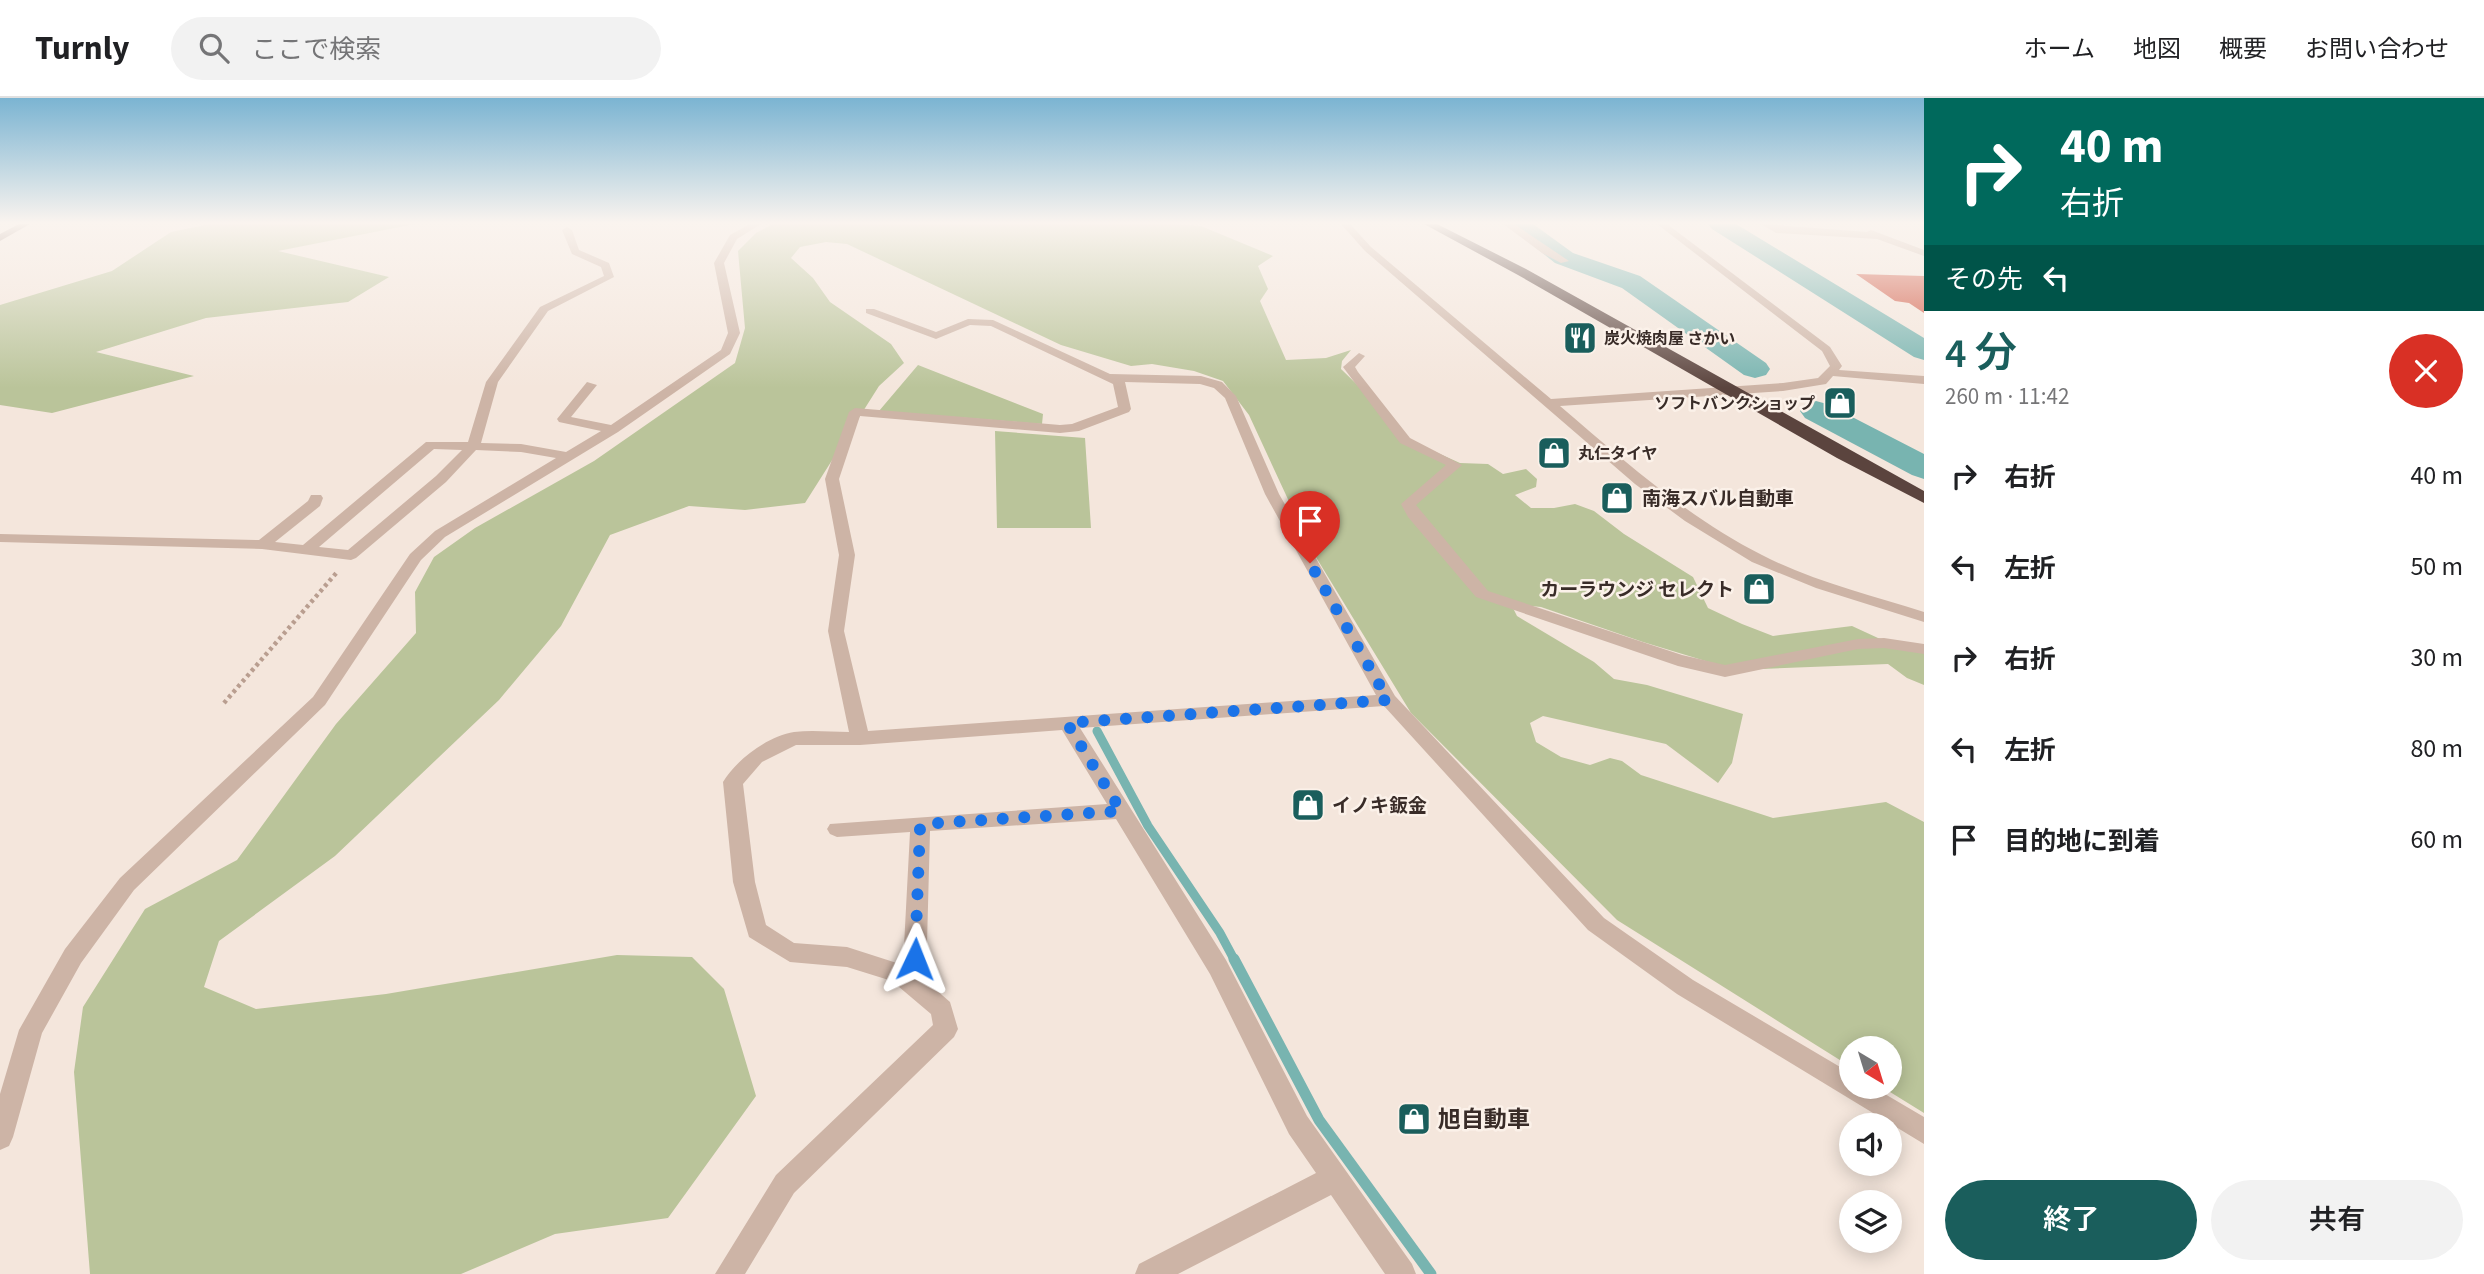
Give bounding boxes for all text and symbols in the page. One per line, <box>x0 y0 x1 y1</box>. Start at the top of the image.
search box <box>171 17 661 80</box>
text: Turnly <box>35 25 129 72</box>
icon: search <box>195 29 233 67</box>
text: ここで検索 <box>251 31 381 68</box>
text: ホーム <box>2024 32 2095 67</box>
text: 地図 <box>2133 32 2181 67</box>
text: 概要 <box>2219 32 2267 67</box>
text: お問い合わせ <box>2305 32 2449 67</box>
text: 40 m <box>2060 112 2164 182</box>
icon: right <box>1945 126 2036 217</box>
text: 右折 <box>2060 181 2124 227</box>
icon: left <box>2037 259 2075 297</box>
text: その先 <box>1945 261 2023 298</box>
restaurant icon: 炭火焼肉屋 さかい <box>1561 319 1599 357</box>
text: 4 分 <box>1945 324 2017 384</box>
place label: 炭火焼肉屋 さかい <box>1604 328 1735 350</box>
button: close <box>2389 334 2463 408</box>
text: 260 m · 11:42 <box>1945 380 2069 413</box>
shop icon: ソフトバンクショップ <box>1821 384 1859 422</box>
place label: ソフトバンクショップ <box>1654 393 1815 415</box>
shop icon: 丸仁タイヤ <box>1535 434 1573 472</box>
place label: 丸仁タイヤ <box>1578 443 1658 465</box>
icon: right <box>1945 457 1983 495</box>
text: 40 m <box>2410 457 2463 494</box>
text: 右折 <box>2004 459 2056 496</box>
shop icon: 南海スバル自動車 <box>1598 479 1636 517</box>
place label: 南海スバル自動車 <box>1642 486 1794 513</box>
pin <box>1280 491 1340 563</box>
icon: arrive <box>1291 502 1329 540</box>
icon: left <box>1945 548 1983 586</box>
text: 50 m <box>2410 548 2463 585</box>
text: 左折 <box>2004 550 2056 587</box>
shop icon: カーラウンジ セレクト <box>1740 570 1778 608</box>
place label: カーラウンジ セレクト <box>1540 577 1734 604</box>
icon: right <box>1945 639 1983 677</box>
text: 30 m <box>2410 639 2463 676</box>
text: 右折 <box>2004 641 2056 678</box>
icon: left <box>1945 730 1983 768</box>
text: 80 m <box>2410 730 2463 767</box>
text: 左折 <box>2004 732 2056 769</box>
shop icon: イノキ鈑金 <box>1289 786 1327 824</box>
place label: イノキ鈑金 <box>1332 793 1427 820</box>
icon: arrive <box>1945 821 1983 859</box>
text: 60 m <box>2410 821 2463 858</box>
text: 目的地に到着 <box>2004 823 2160 860</box>
position arrow <box>878 922 952 996</box>
north arrow <box>1839 1036 1902 1099</box>
map controls <box>1839 1036 1902 1253</box>
shop icon: 旭自動車 <box>1395 1100 1433 1138</box>
place label: 旭自動車 <box>1438 1103 1530 1136</box>
button: sound <box>1839 1113 1902 1176</box>
button: 終了 <box>1945 1180 2197 1260</box>
button: 共有 <box>2211 1180 2463 1260</box>
button: layers <box>1839 1190 1902 1253</box>

